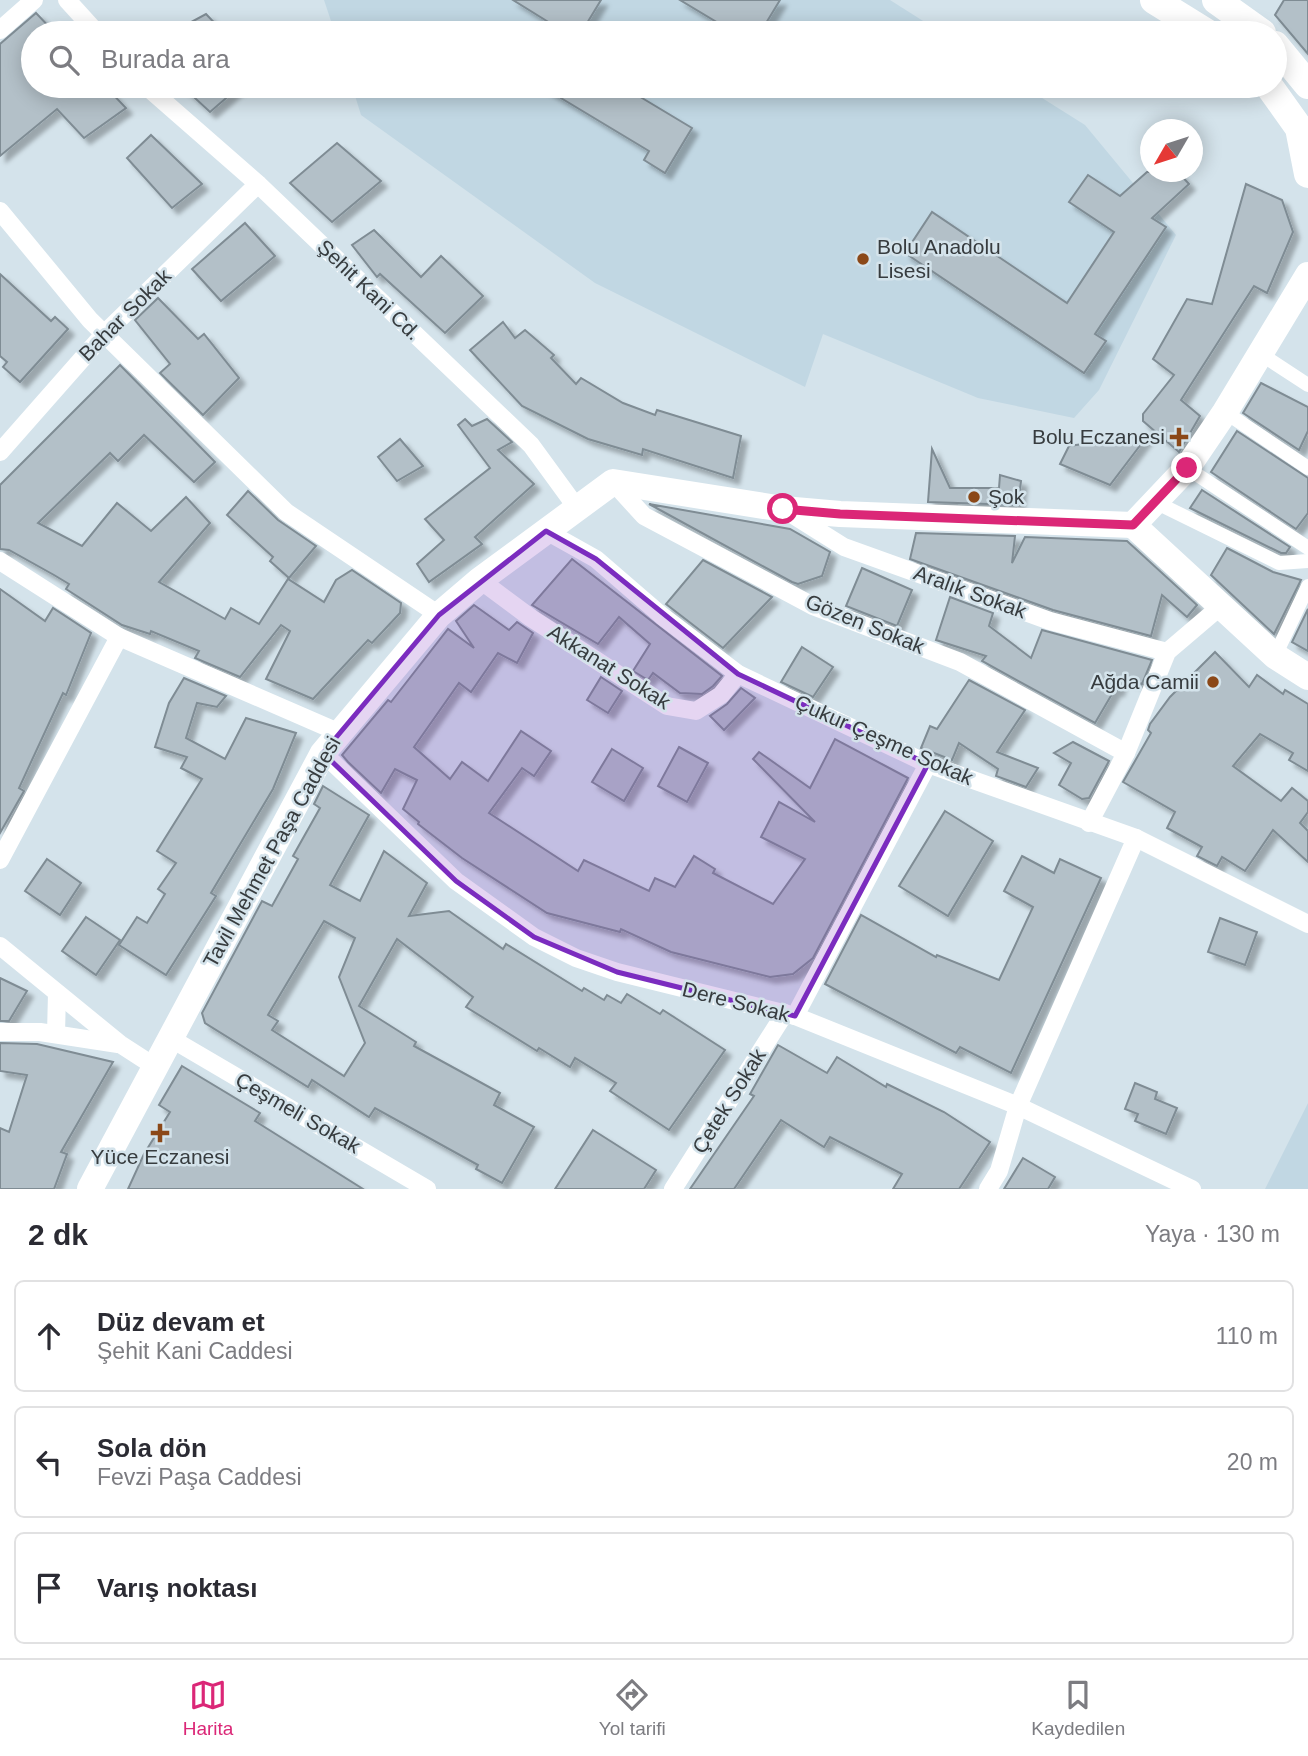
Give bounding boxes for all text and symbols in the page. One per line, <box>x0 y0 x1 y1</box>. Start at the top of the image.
search box <box>21 21 1287 98</box>
icon: search <box>45 41 83 79</box>
text: Burada ara <box>101 44 230 74</box>
north arrow <box>1140 119 1203 182</box>
street label: Şehit Kani Cd. <box>313 235 426 345</box>
place label: Bolu Anadolu Lisesi <box>877 235 1001 282</box>
marker: Bolu Anadolu Lisesi <box>855 251 871 267</box>
street label: Bahar Sokak <box>74 264 176 365</box>
place label: Bolu Eczanesi <box>1032 425 1165 448</box>
marker: Bolu Eczanesi <box>1171 429 1187 445</box>
route end <box>1171 452 1202 483</box>
place label: Şok <box>988 485 1025 508</box>
marker: Şok <box>966 489 982 505</box>
route start <box>767 493 798 524</box>
street label: Aralık Sokak <box>911 561 1030 623</box>
street label: Gözen Sokak <box>802 589 928 658</box>
street label: Akkanat Sokak <box>544 620 675 714</box>
place label: Ağda Camii <box>1090 670 1199 693</box>
marker: Ağda Camii <box>1205 674 1221 690</box>
street label: Çukur Çeşme Sokak <box>792 690 977 789</box>
street label: Tavil Mehmet Paşa Caddesi <box>198 732 345 971</box>
street label: Dere Sokak <box>680 977 793 1026</box>
street label: Çetek Sokak <box>687 1044 770 1157</box>
street label: Çeşmeli Sokak <box>232 1068 365 1158</box>
marker: Yüce Eczanesi <box>152 1125 168 1141</box>
place label: Yüce Eczanesi <box>91 1145 229 1168</box>
text: 2 dk <box>28 1218 88 1251</box>
text: Yaya · 130 m <box>1145 1221 1280 1247</box>
text: Düz devam et <box>97 1307 265 1337</box>
icon: ahead <box>30 1317 68 1355</box>
text: 110 m <box>1216 1323 1278 1349</box>
text: Şehit Kani Caddesi <box>97 1338 293 1364</box>
text: Sola dön <box>97 1433 207 1463</box>
icon: left <box>30 1443 68 1481</box>
text: 20 m <box>1227 1449 1278 1475</box>
text: Fevzi Paşa Caddesi <box>97 1464 302 1490</box>
icon: arrive <box>30 1569 68 1607</box>
text: Varış noktası <box>97 1573 257 1603</box>
tab: Harita <box>183 1676 233 1740</box>
tab: Yol tarifi <box>599 1676 666 1740</box>
tab: Kaydedilen <box>1031 1676 1125 1740</box>

